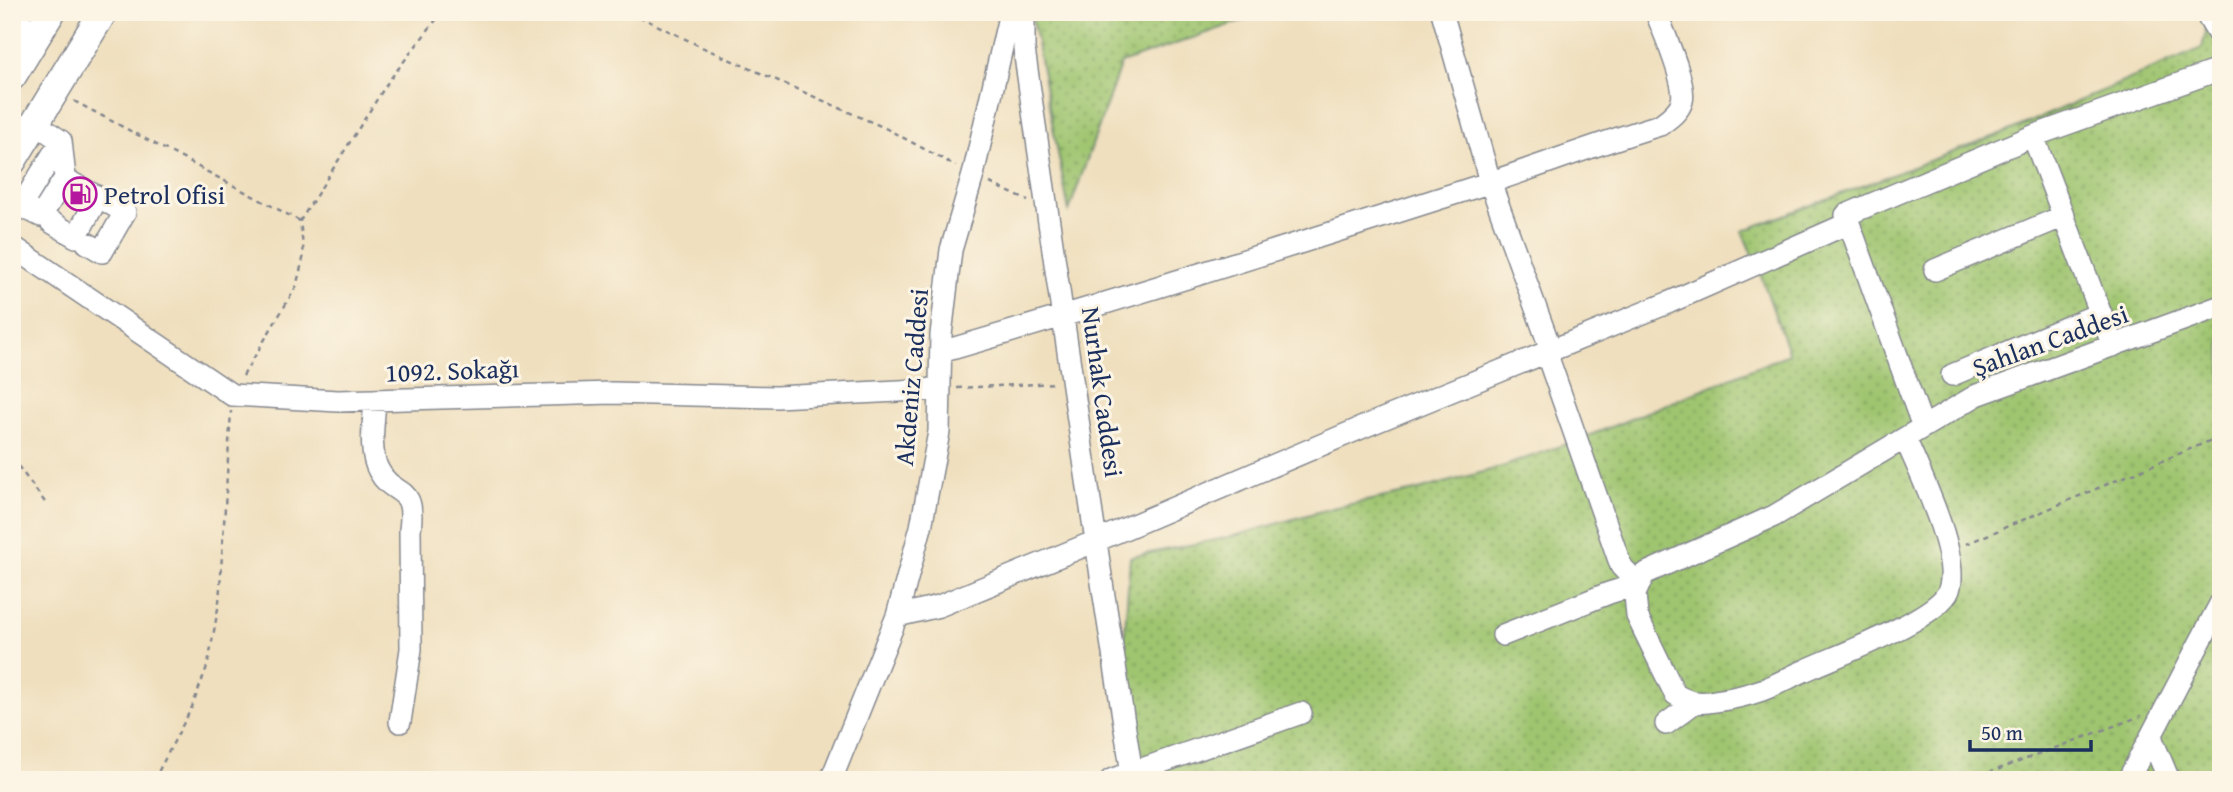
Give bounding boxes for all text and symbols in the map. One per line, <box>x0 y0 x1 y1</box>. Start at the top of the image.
fuel station icon: Petrol Ofisi <box>61 175 99 213</box>
place label: Petrol Ofisi <box>104 175 225 214</box>
street label: Akdeniz Caddesi <box>884 287 938 467</box>
street label: Şahlan Caddesi <box>1967 294 2133 386</box>
street label: Nurhak Caddesi <box>1072 304 1134 480</box>
street label: 1092. Sokağı <box>384 348 520 392</box>
scale bar <box>1970 708 2091 752</box>
text: 50 m <box>1981 717 2023 748</box>

